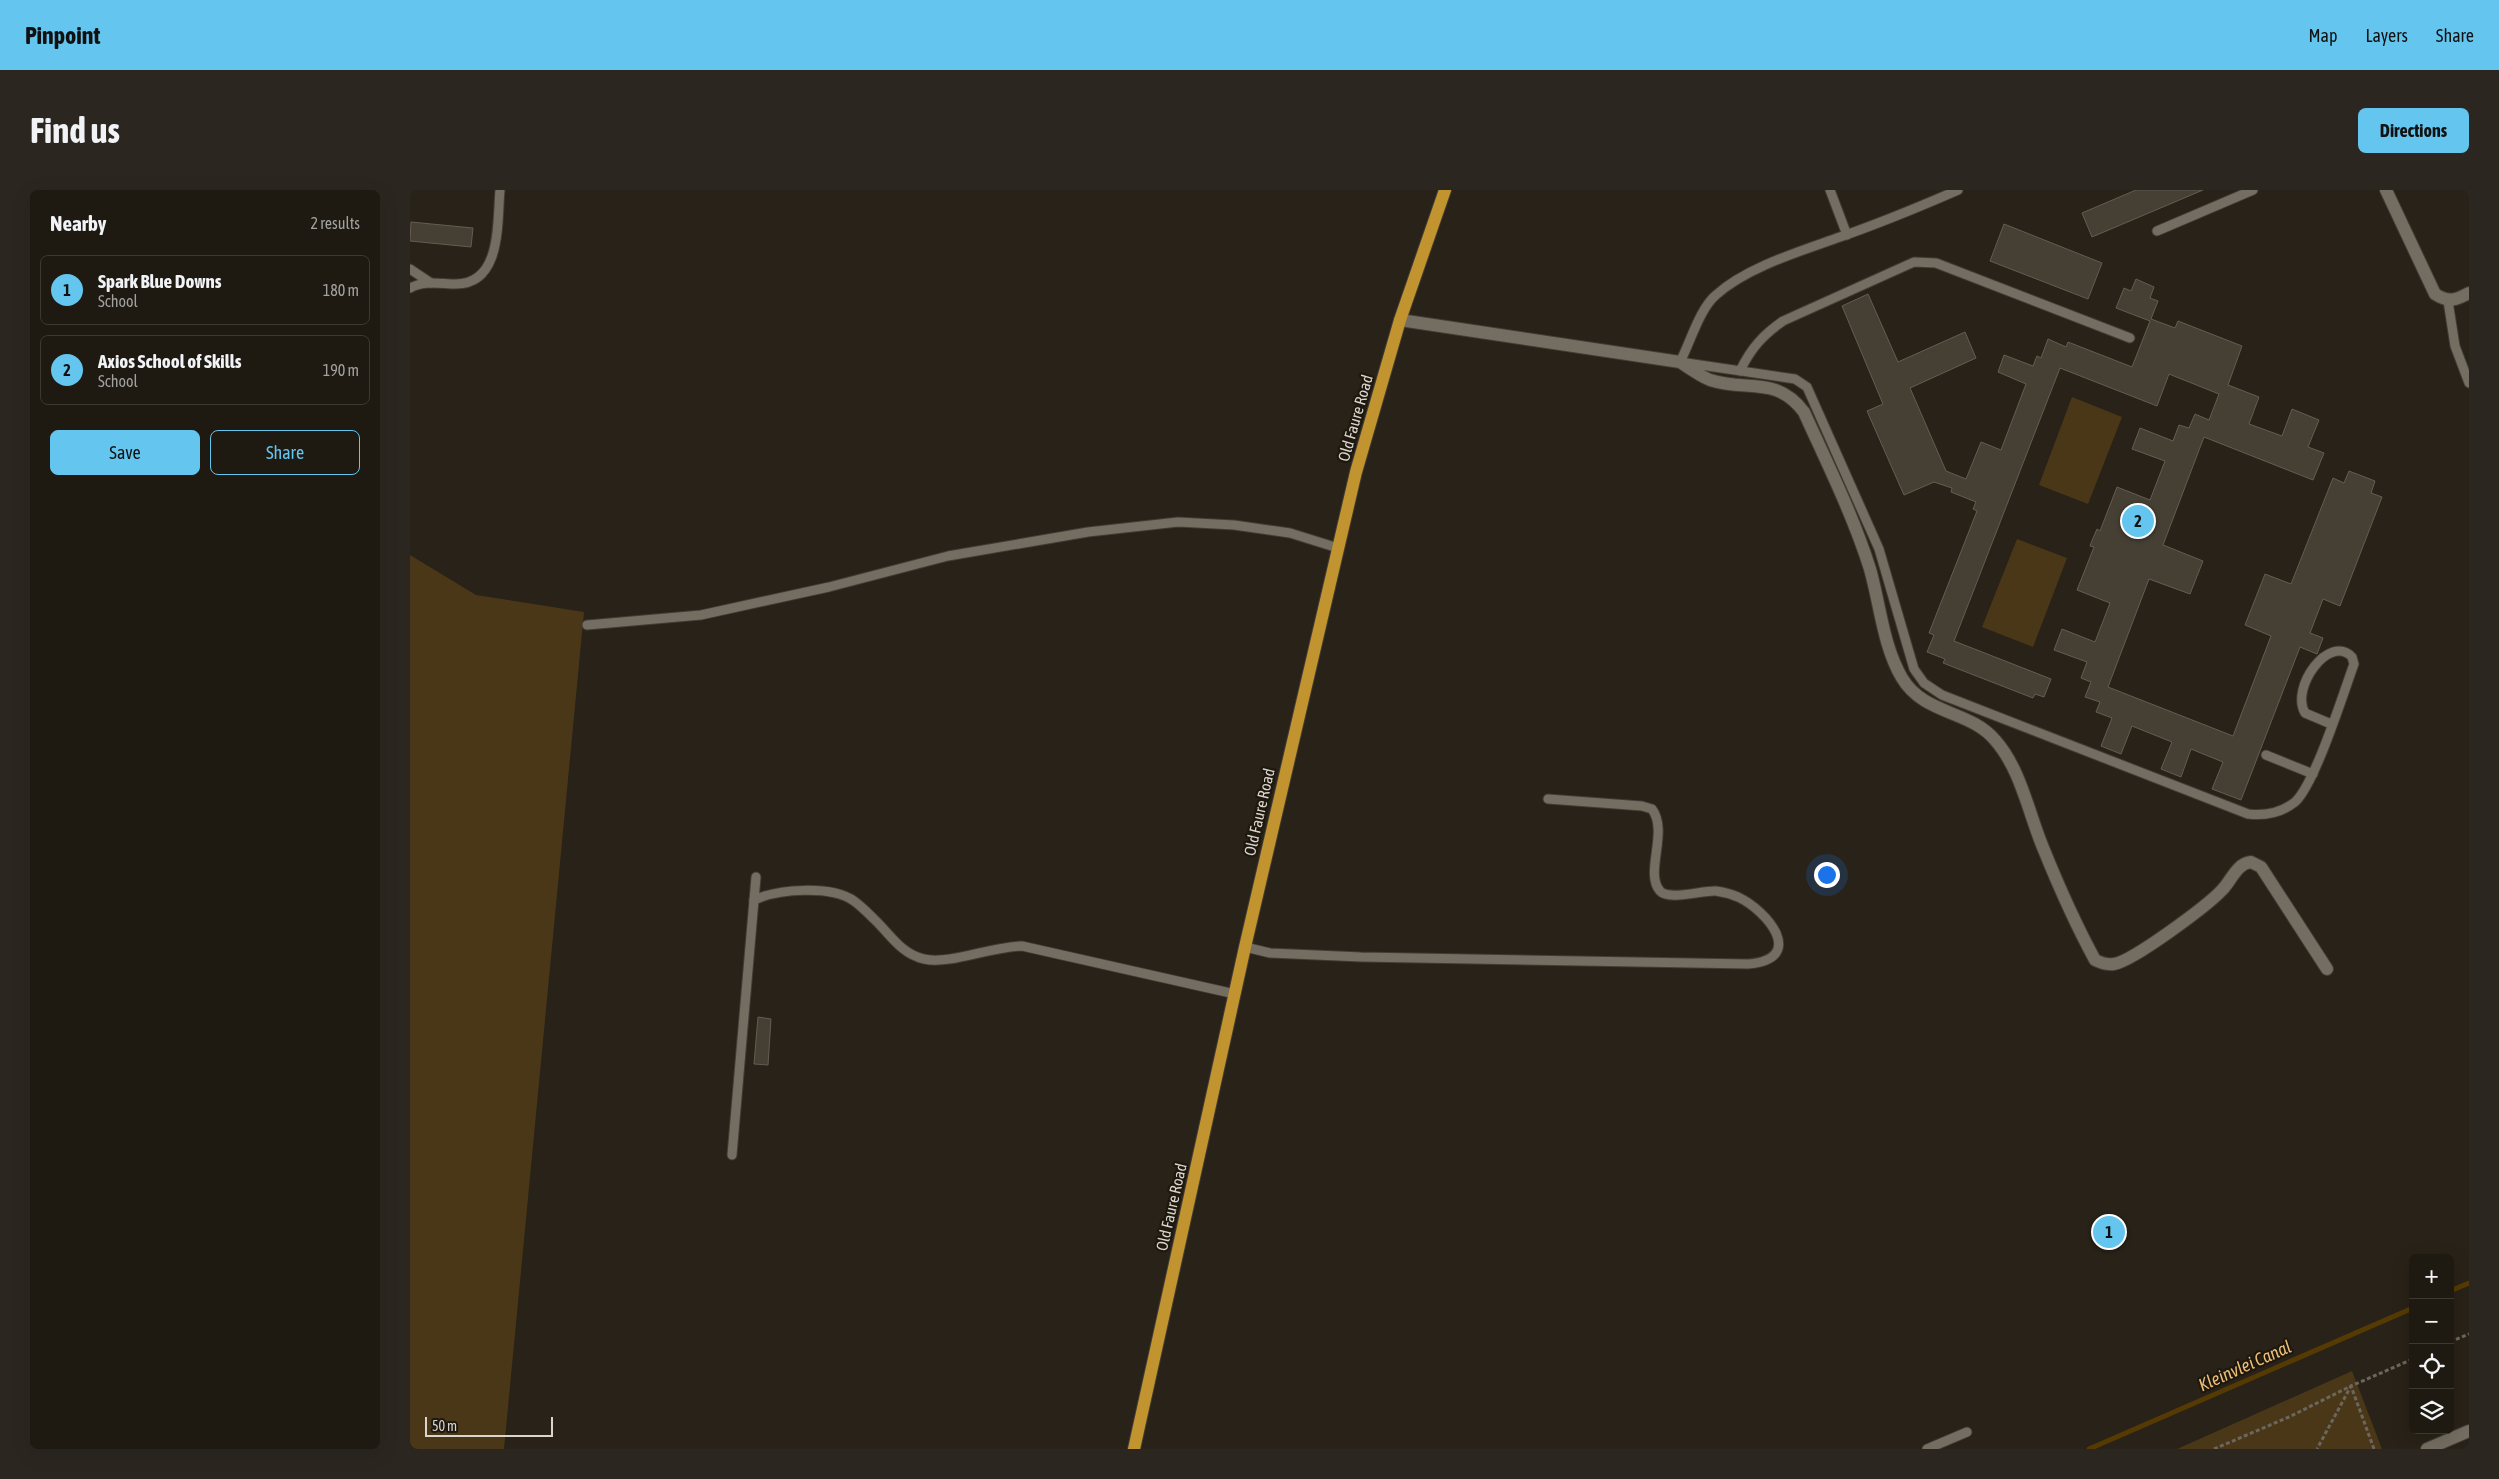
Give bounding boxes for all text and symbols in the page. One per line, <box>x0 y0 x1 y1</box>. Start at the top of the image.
text: Pinpoint <box>25 22 100 49</box>
text: Map <box>2308 25 2337 46</box>
text: Layers <box>2365 25 2408 46</box>
text: Share <box>2436 25 2474 46</box>
button: Directions <box>2358 108 2469 153</box>
text: Find us <box>30 110 120 150</box>
text: Nearby <box>50 211 106 235</box>
text: 2 results <box>310 214 360 232</box>
text: Spark Blue Downs <box>98 270 221 292</box>
text: 1 <box>63 281 71 299</box>
text: 180 m <box>323 281 359 299</box>
text: School <box>98 292 138 310</box>
text: Axios School of Skills <box>98 350 242 372</box>
text: 2 <box>63 361 71 379</box>
text: 190 m <box>323 361 359 379</box>
text: School <box>98 372 138 390</box>
street label: Old Faure Road <box>1334 373 1376 463</box>
button: Save <box>50 430 200 475</box>
button: Share <box>210 430 360 475</box>
pin: 2 <box>2122 502 2154 540</box>
street label: Old Faure Road <box>1240 767 1278 857</box>
your location <box>1814 862 1840 888</box>
street label: Old Faure Road <box>1152 1162 1190 1252</box>
pin: 1 <box>2093 1213 2125 1251</box>
map controls <box>2409 1254 2454 1434</box>
button: + <box>2409 1254 2454 1299</box>
button: − <box>2409 1299 2454 1344</box>
water label: Kleinvlei Canal <box>2195 1336 2294 1395</box>
button: locate <box>2409 1344 2454 1389</box>
button: layers <box>2409 1389 2454 1434</box>
scale bar <box>425 1414 552 1437</box>
text: 50 m <box>432 1418 457 1434</box>

